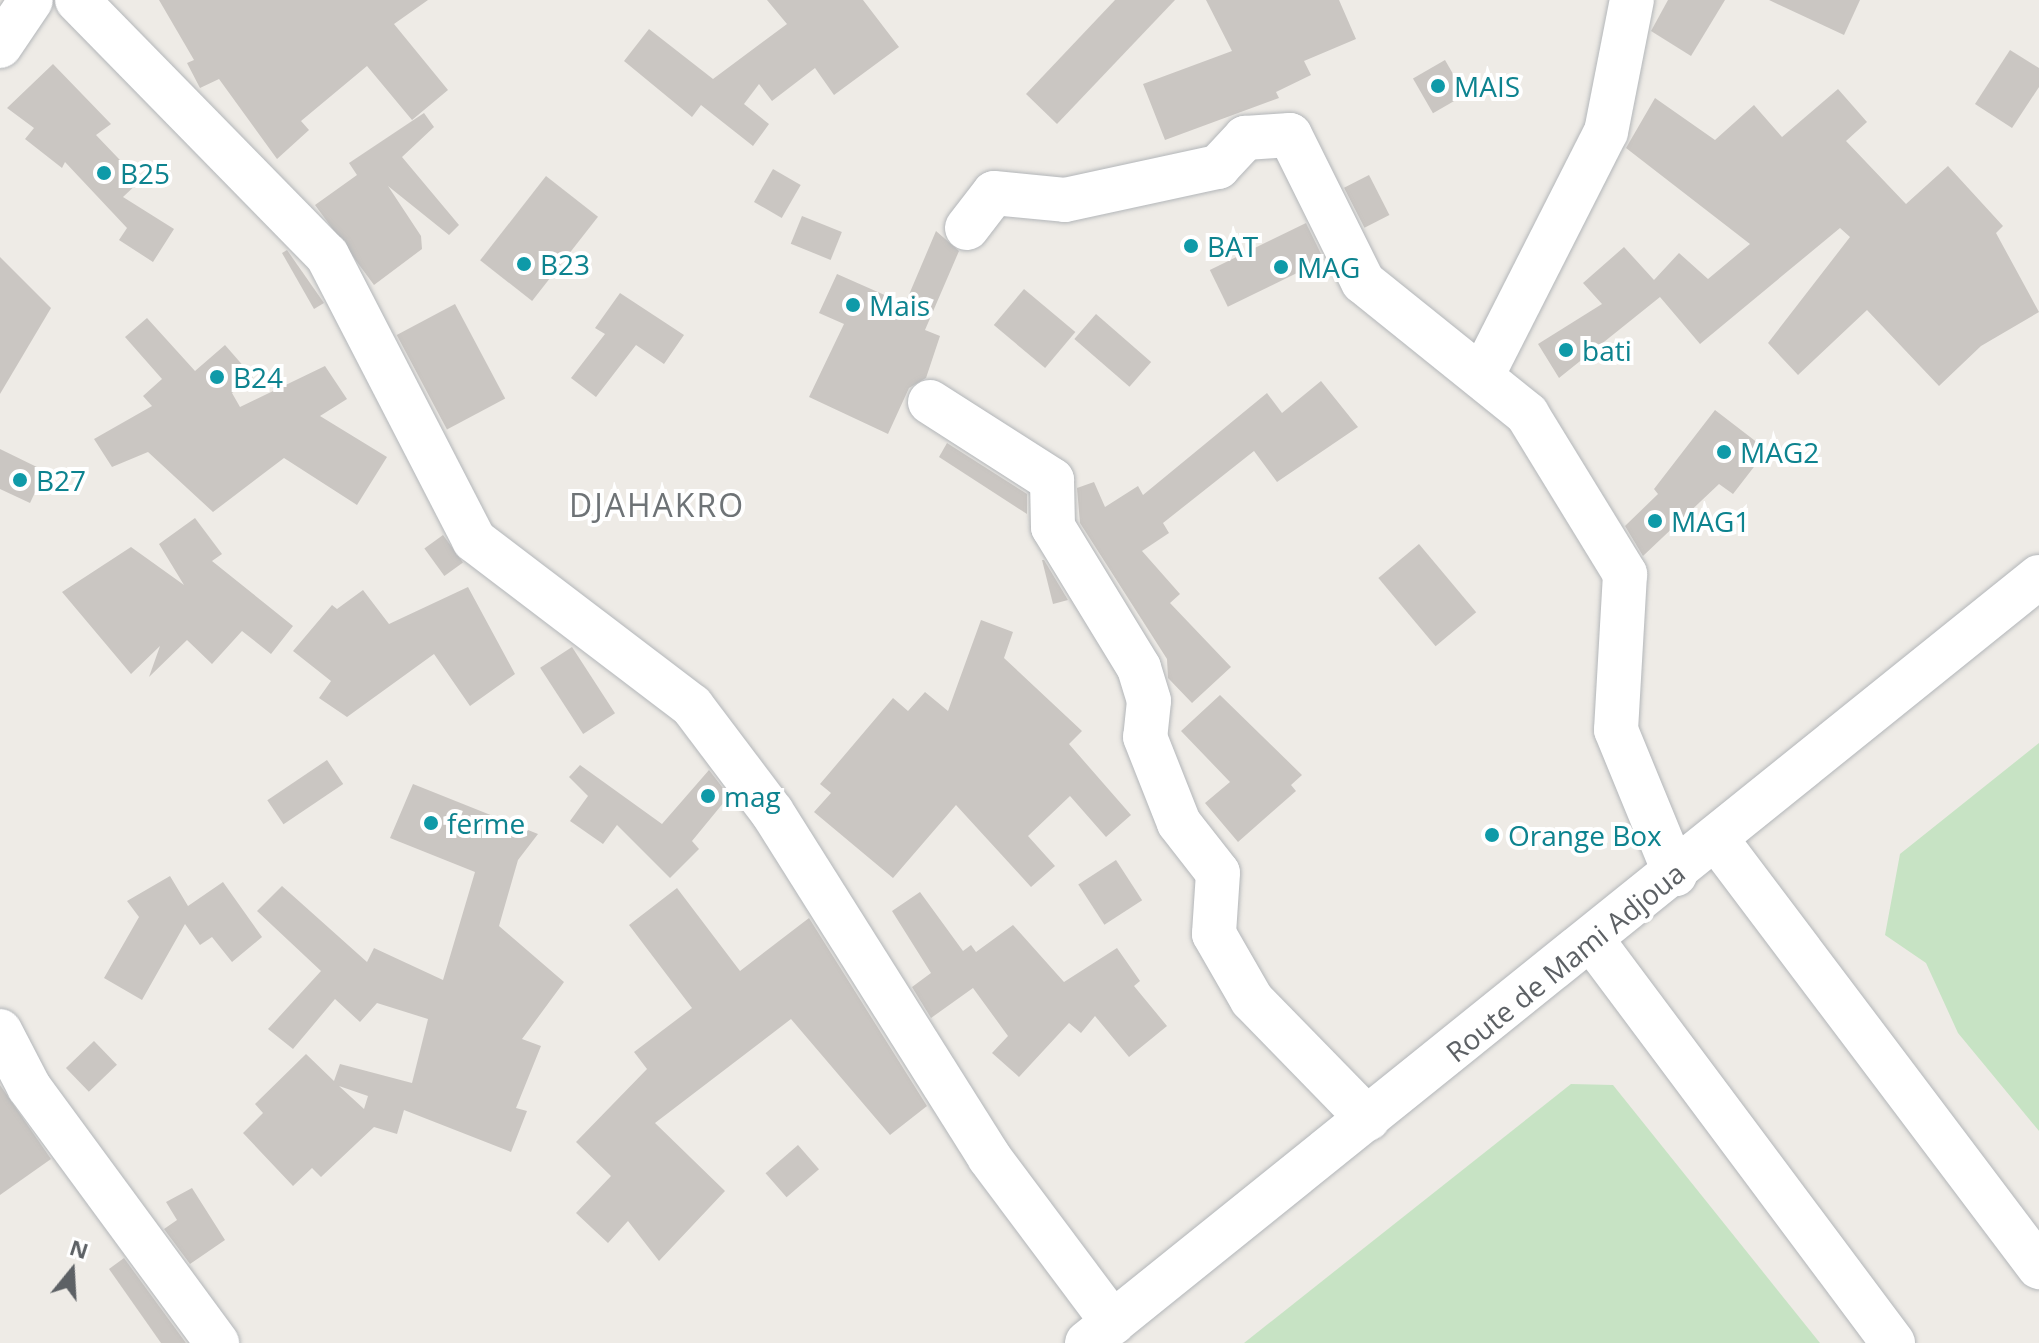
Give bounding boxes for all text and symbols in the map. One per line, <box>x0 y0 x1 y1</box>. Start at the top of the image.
place label: MAIS <box>1454 69 1520 103</box>
marker: MAIS <box>1429 77 1447 95</box>
place label: B25 <box>120 156 170 190</box>
marker: B25 <box>95 164 113 182</box>
place label: BAT <box>1207 229 1258 263</box>
marker: BAT <box>1182 237 1200 255</box>
place label: B23 <box>540 247 590 281</box>
place label: MAG <box>1297 250 1360 284</box>
marker: B23 <box>515 255 533 273</box>
marker: MAG <box>1272 258 1290 276</box>
place label: Mais <box>869 288 930 322</box>
marker: Mais <box>844 296 862 314</box>
place label: bati <box>1582 333 1632 367</box>
marker: bati <box>1557 341 1575 359</box>
place label: B24 <box>233 360 283 394</box>
marker: B24 <box>208 368 226 386</box>
place label: MAG2 <box>1740 435 1819 469</box>
marker: MAG2 <box>1715 443 1733 461</box>
place label: B27 <box>36 463 86 497</box>
marker: B27 <box>11 471 29 489</box>
district label: DJAHAKRO <box>569 486 745 524</box>
place label: MAG1 <box>1671 504 1750 538</box>
marker: MAG1 <box>1646 512 1664 530</box>
place label: mag <box>724 779 781 813</box>
marker: mag <box>699 787 717 805</box>
place label: ferme <box>447 806 525 840</box>
marker: ferme <box>422 814 440 832</box>
place label: Orange Box <box>1508 818 1662 852</box>
marker: Orange Box <box>1483 826 1501 844</box>
street label: Route de Mami Adjoua <box>1439 856 1691 1068</box>
north arrow <box>32 1231 112 1311</box>
text: N <box>66 1231 93 1265</box>

